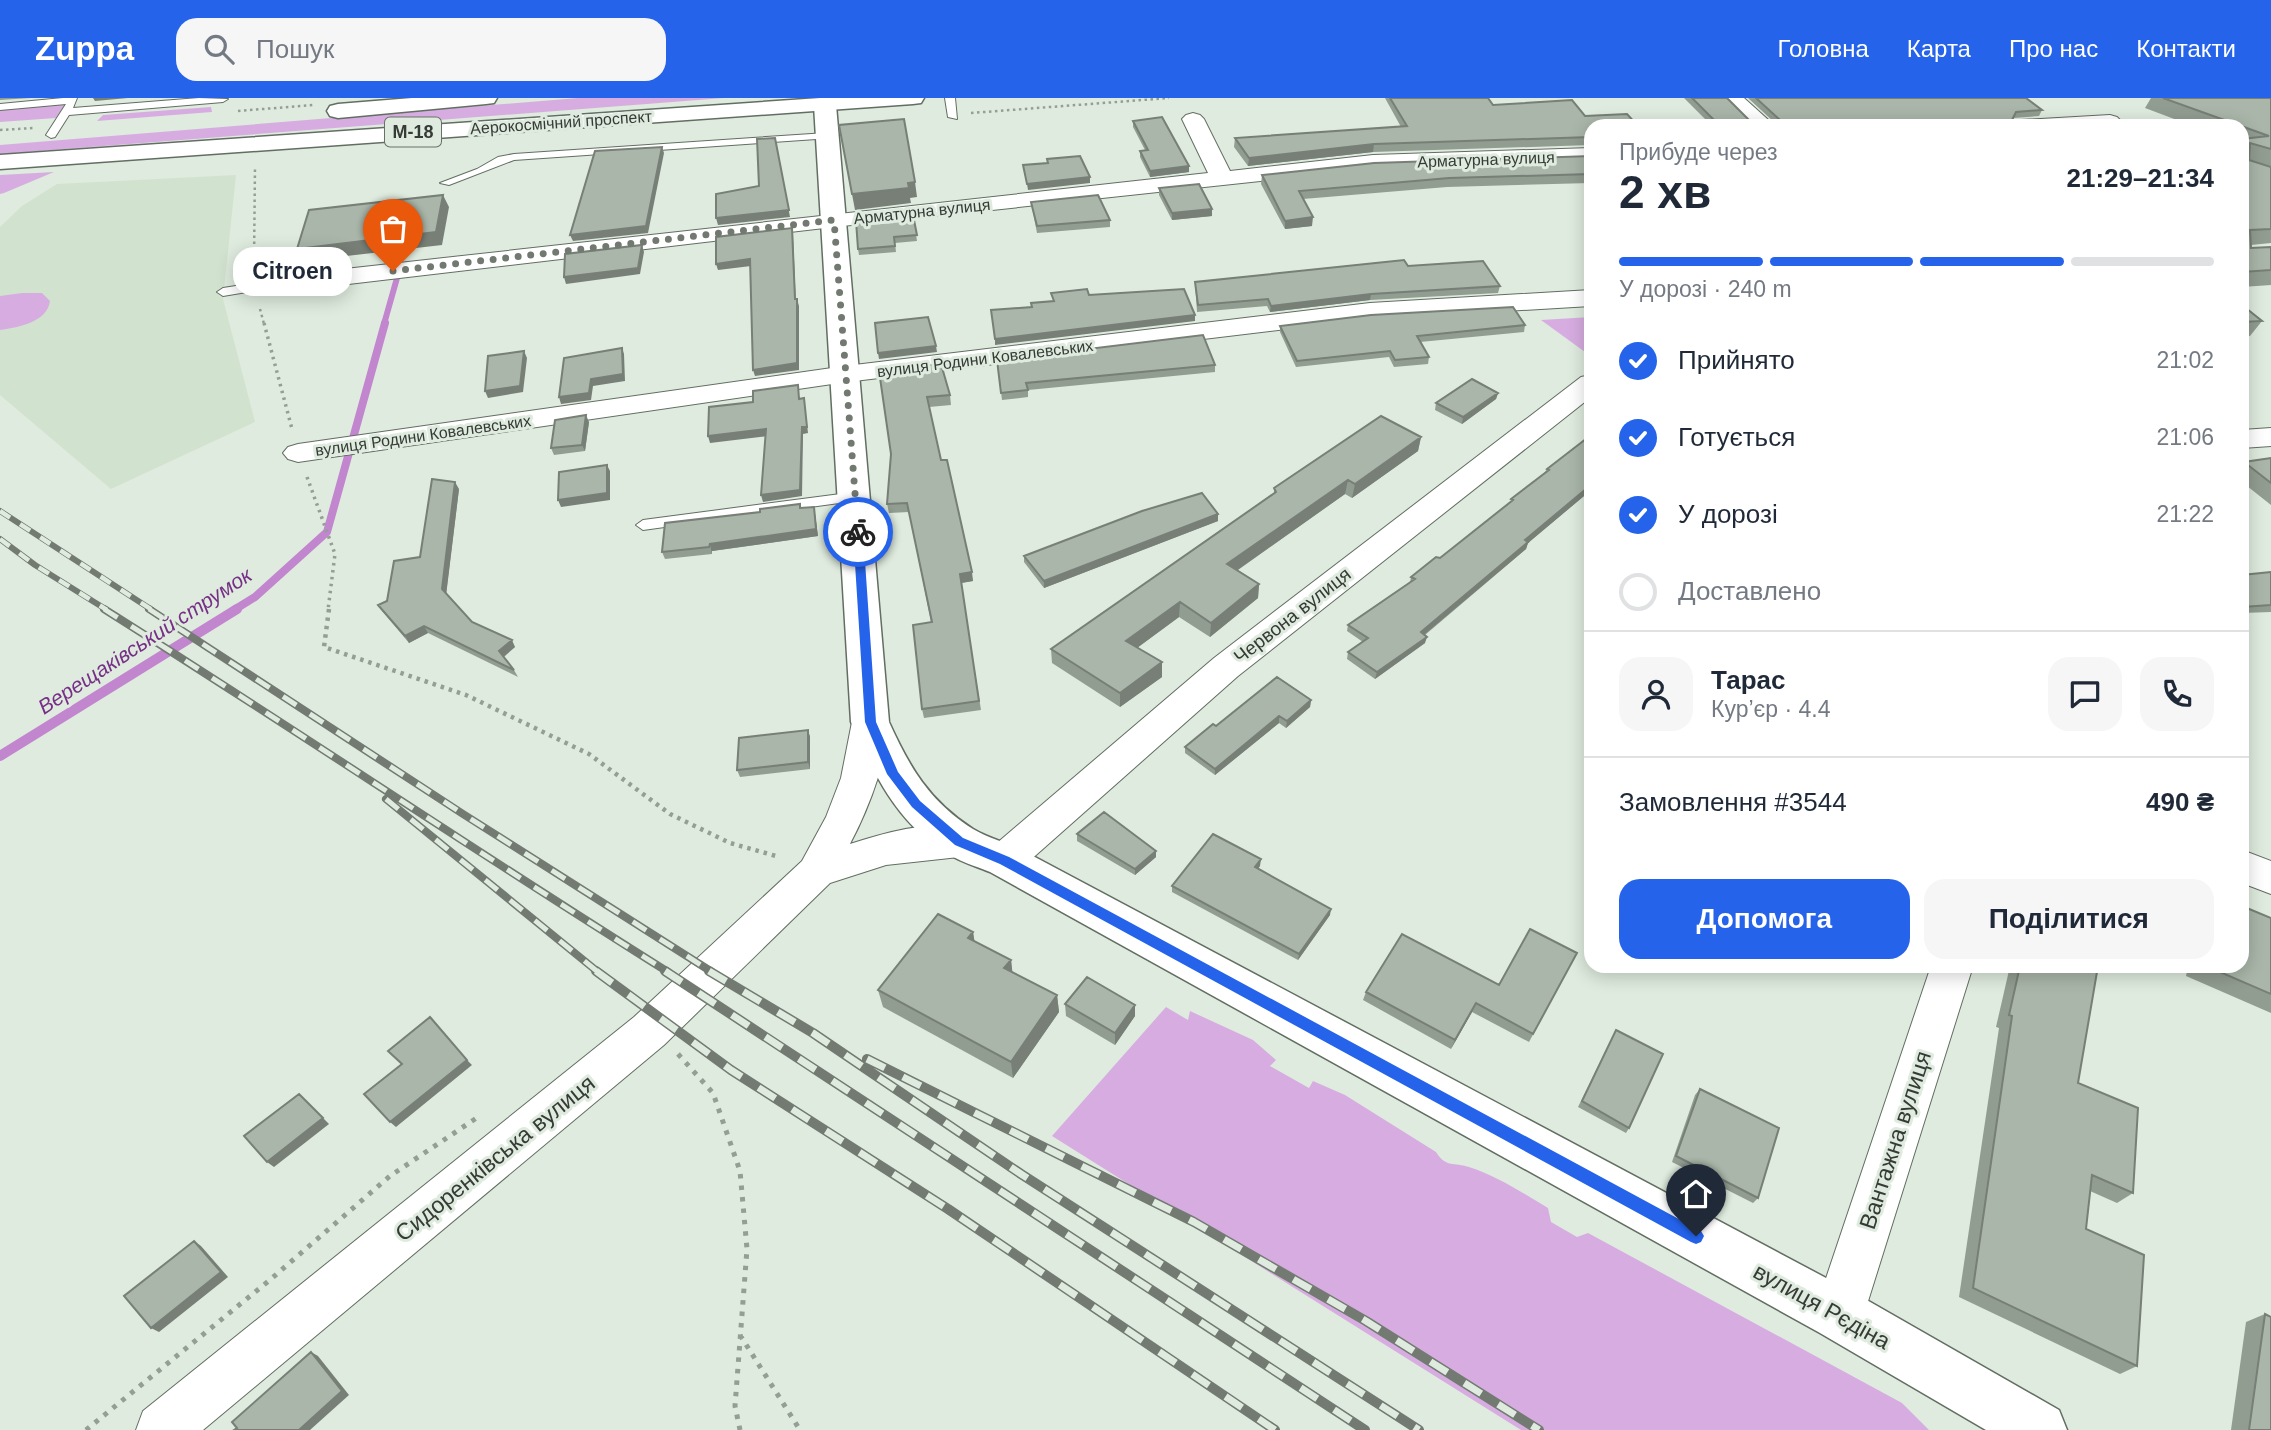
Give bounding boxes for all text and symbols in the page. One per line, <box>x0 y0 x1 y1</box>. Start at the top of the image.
search box <box>176 18 666 81</box>
text: Zuppa <box>35 30 134 67</box>
icon: search <box>200 30 238 68</box>
text: Пошук <box>256 34 334 64</box>
text: Головна <box>1778 35 1869 62</box>
text: Карта <box>1907 35 1971 62</box>
text: Про нас <box>2009 35 2098 62</box>
text: Контакти <box>2136 35 2236 62</box>
street label: Аерокосмічний проспект <box>470 108 653 137</box>
road number: М-18 <box>385 117 441 146</box>
text: Прибуде через <box>1619 139 1778 165</box>
street label: Арматурна вулиця <box>1417 149 1555 170</box>
text: 21:29–21:34 <box>2067 163 2214 193</box>
text: 2 хв <box>1619 166 1711 218</box>
street label: Арматурна вулиця <box>853 196 991 227</box>
pin <box>363 199 423 271</box>
icon: bag <box>374 210 412 248</box>
callout: Citroen <box>232 246 351 296</box>
text: Citroen <box>252 258 333 284</box>
text: У дорозі · 240 m <box>1619 276 1792 302</box>
street label: вулиця Родини Ковалевських <box>876 337 1094 380</box>
icon: check <box>1619 342 1657 380</box>
text: Прийнято <box>1678 345 1795 375</box>
text: 21:02 <box>2156 347 2214 373</box>
street label: вулиця Родини Ковалевських <box>314 412 532 459</box>
icon: check <box>1619 419 1657 457</box>
text: Готується <box>1678 422 1795 452</box>
text: 21:06 <box>2156 424 2214 450</box>
icon: check <box>1619 496 1657 534</box>
courier <box>823 497 893 567</box>
text: У дорозі <box>1678 499 1778 529</box>
text: 21:22 <box>2156 501 2214 527</box>
icon: bike <box>839 513 877 551</box>
water label: Верещаківський струмок <box>34 562 257 718</box>
street label: Червона вулиця <box>1230 563 1355 667</box>
text: Доставлено <box>1678 576 1821 606</box>
button: person <box>1619 657 1693 731</box>
button: chat <box>2048 657 2122 731</box>
button: phone <box>2140 657 2214 731</box>
text: Тарас <box>1711 665 1786 695</box>
text: Кур’єр · 4.4 <box>1711 696 1830 722</box>
text: Замовлення #3544 <box>1619 787 1847 817</box>
text: 490 ₴ <box>2146 787 2214 817</box>
button: Допомога <box>1619 879 1910 959</box>
button: Поділитися <box>1924 879 2214 959</box>
street label: Вантажна вулиця <box>1854 1048 1936 1232</box>
street label: Сидоренківська вулиця <box>390 1070 600 1246</box>
pin <box>1666 1164 1726 1236</box>
icon: home <box>1677 1175 1715 1213</box>
street label: вулиця Рєдіна <box>1749 1258 1895 1354</box>

